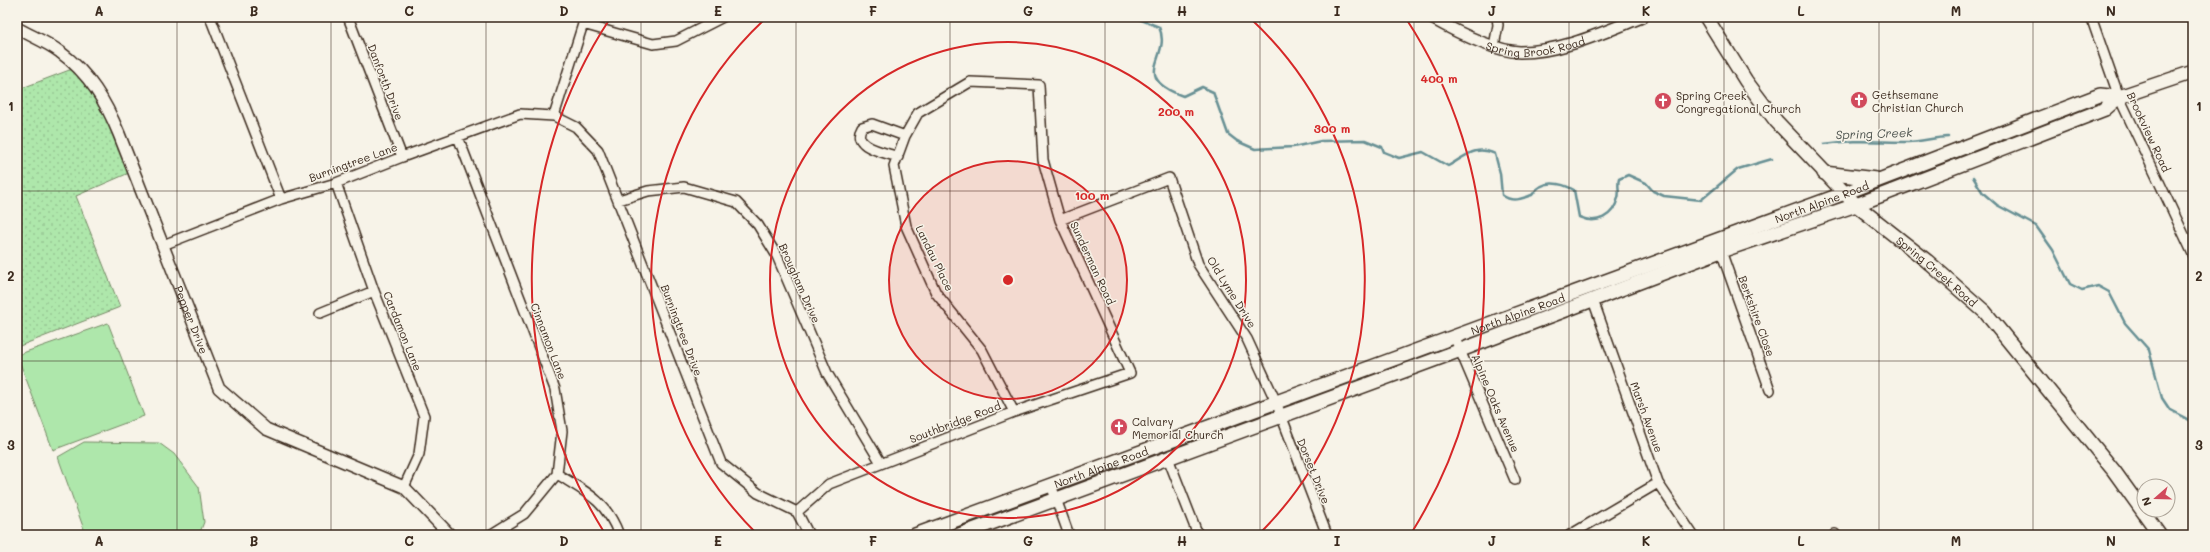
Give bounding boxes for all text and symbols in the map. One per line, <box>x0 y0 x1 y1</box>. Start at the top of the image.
text: A <box>94 2 104 19</box>
text: B <box>250 2 259 19</box>
text: C <box>404 2 414 19</box>
text: D <box>559 2 569 19</box>
text: E <box>714 2 722 19</box>
text: F <box>869 2 877 19</box>
text: G <box>1023 2 1033 19</box>
text: H <box>1177 2 1187 19</box>
text: I <box>1334 2 1341 19</box>
text: J <box>1488 2 1496 19</box>
text: K <box>1642 2 1651 19</box>
text: L <box>1797 2 1805 19</box>
text: M <box>1951 2 1961 19</box>
text: N <box>2106 2 2116 19</box>
street label: Spring Brook Road <box>1484 32 1587 60</box>
street label: Danforth Drive <box>365 42 407 122</box>
text: 400 m <box>1421 70 1457 86</box>
place label: Gethsemane Christian Church <box>1872 87 1963 115</box>
place label: Spring Creek Congregational Church <box>1676 88 1801 116</box>
church icon: Gethsemane Christian Church <box>1849 90 1869 110</box>
street label: Brookview Road <box>2124 90 2174 174</box>
church icon: Spring Creek Congregational Church <box>1653 91 1673 111</box>
text: 1 <box>8 97 14 114</box>
text: 1 <box>2196 97 2202 114</box>
text: 200 m <box>1158 103 1194 119</box>
text: 300 m <box>1314 120 1350 136</box>
water label: Spring Creek <box>1835 124 1913 142</box>
street label: Burningtree Lane <box>307 139 400 185</box>
street label: North Alpine Road <box>1772 177 1871 226</box>
text: 100 m <box>1075 187 1109 203</box>
street label: Sunderman Road <box>1067 219 1119 307</box>
street label: Landau Place <box>913 222 958 294</box>
street label: Spring Creek Road <box>1893 232 1981 310</box>
street label: Brougham Drive <box>776 241 824 325</box>
street label: Old Lyme Drive <box>1204 253 1260 331</box>
text: 2 <box>7 267 15 284</box>
text: 2 <box>2195 267 2203 284</box>
centre of rings <box>1001 273 1015 287</box>
street label: Berkshire Close <box>1735 273 1779 359</box>
street label: Burningtree Drive <box>658 282 706 378</box>
street label: Pepper Drive <box>172 283 212 356</box>
street label: Cardamon Lane <box>380 289 426 373</box>
street label: North Alpine Road <box>1468 289 1567 338</box>
street label: Cinnamon Lane <box>528 301 571 382</box>
street label: Alpine Oaks Avenue <box>1469 352 1524 455</box>
street label: Marsh Avenue <box>1627 380 1667 455</box>
street label: Southbridge Road <box>907 398 1003 446</box>
place label: Calvary Memorial Church <box>1132 414 1223 442</box>
church icon: Calvary Memorial Church <box>1109 417 1129 437</box>
text: 3 <box>7 436 15 453</box>
street label: Dorset Drive <box>1294 436 1334 506</box>
text: 3 <box>2195 436 2203 453</box>
street label: North Alpine Road <box>1052 442 1150 491</box>
north arrow <box>2136 478 2176 518</box>
text: N <box>2138 495 2155 508</box>
text: A <box>94 532 104 549</box>
text: B <box>250 532 259 549</box>
text: C <box>404 532 414 549</box>
text: D <box>559 532 569 549</box>
text: E <box>714 532 722 549</box>
text: F <box>869 532 877 549</box>
text: G <box>1023 532 1033 549</box>
text: H <box>1177 532 1187 549</box>
text: I <box>1334 532 1341 549</box>
text: J <box>1488 532 1496 549</box>
text: K <box>1642 532 1651 549</box>
text: L <box>1797 532 1805 549</box>
text: M <box>1951 532 1961 549</box>
text: N <box>2106 532 2116 549</box>

